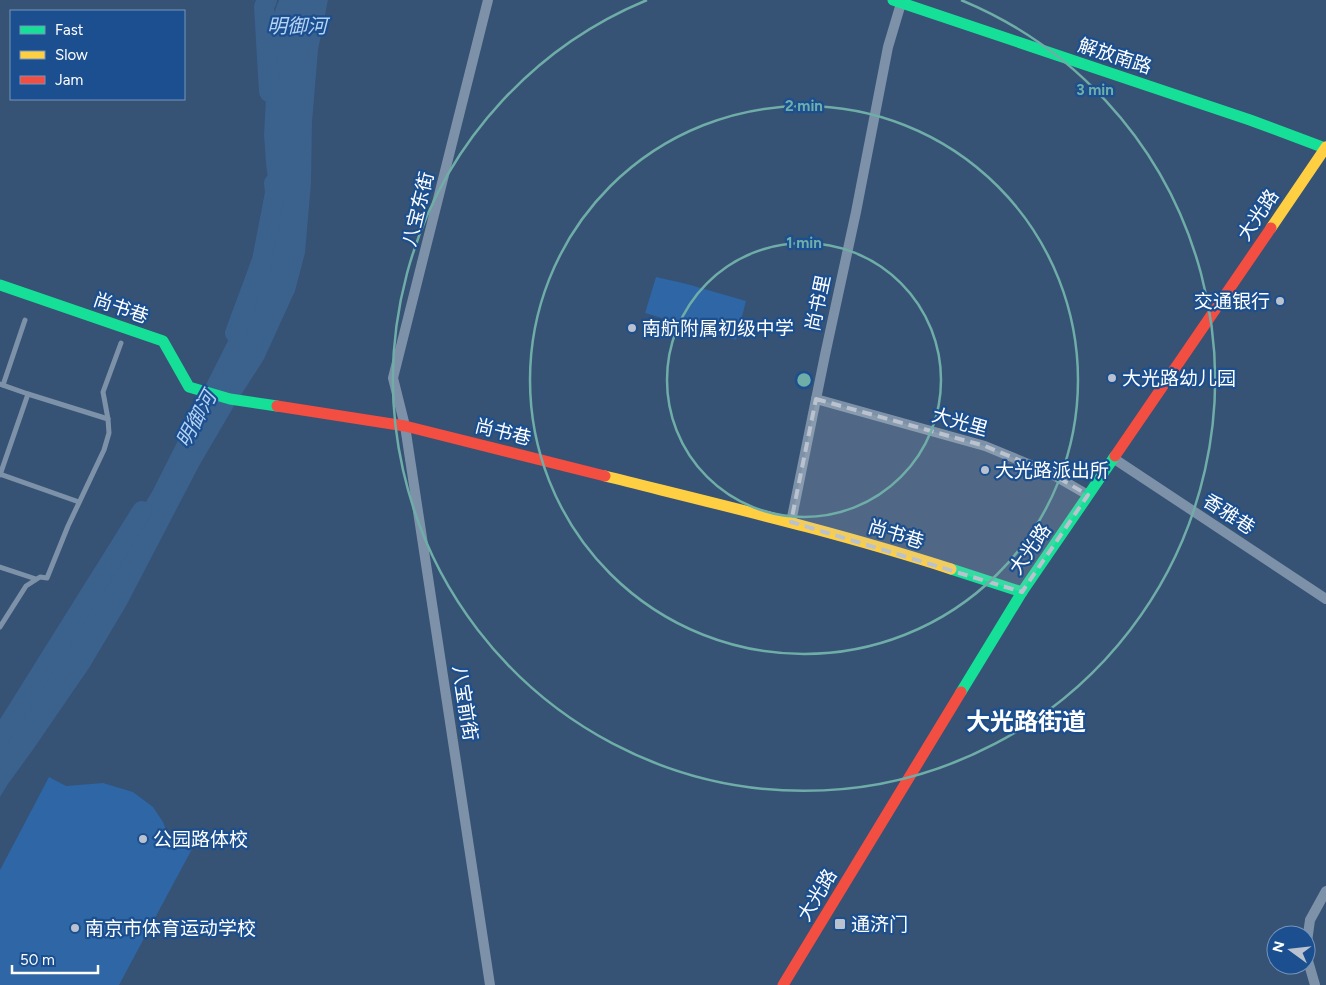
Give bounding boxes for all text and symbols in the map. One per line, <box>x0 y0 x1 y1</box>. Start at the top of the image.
legend <box>10 10 185 100</box>
water label: 明御河 <box>267 14 331 38</box>
text: Fast <box>55 21 84 39</box>
street label: 解放南路 <box>1075 33 1155 79</box>
text: Slow <box>55 46 88 64</box>
text: Jam <box>55 71 83 89</box>
text: 3 min <box>1076 81 1114 99</box>
text: 2 min <box>785 97 823 115</box>
street label: 八宝东街 <box>398 169 438 249</box>
street label: 大光路 <box>1233 185 1283 245</box>
text: 1 min <box>786 234 822 252</box>
street label: 尚书里 <box>801 273 835 333</box>
street label: 尚书巷 <box>90 288 152 328</box>
place label: 交通银行 <box>1194 290 1270 313</box>
marker: 交通银行 <box>1274 295 1286 307</box>
place label: 南航附属初级中学 <box>642 317 794 340</box>
marker: 南航附属初级中学 <box>626 322 638 334</box>
place label: 大光路幼儿园 <box>1122 367 1236 390</box>
centre of rings <box>795 371 813 389</box>
marker: 大光路幼儿园 <box>1106 372 1118 384</box>
water label: 明御河 <box>171 383 223 451</box>
street label: 大光里 <box>929 403 991 441</box>
street label: 尚书巷 <box>473 414 533 450</box>
place label: 大光路派出所 <box>995 459 1109 482</box>
marker: 大光路派出所 <box>979 464 991 476</box>
street label: 香雅巷 <box>1199 489 1259 539</box>
street label: 尚书巷 <box>865 515 927 553</box>
street label: 大光路 <box>1004 519 1056 579</box>
street label: 八宝前街 <box>448 664 482 742</box>
district label: 大光路街道 <box>966 707 1086 736</box>
place label: 公园路体校 <box>153 828 248 851</box>
marker: 公园路体校 <box>137 833 149 845</box>
street label: 大光路 <box>792 865 842 925</box>
place label: 通济门 <box>851 913 908 936</box>
place label: 南京市体育运动学校 <box>85 917 256 940</box>
marker: 通济门 <box>833 917 847 931</box>
marker: 南京市体育运动学校 <box>69 922 81 934</box>
north arrow <box>1266 925 1316 975</box>
text: N <box>1269 939 1289 954</box>
scale bar <box>12 942 99 974</box>
text: 50 m <box>20 951 55 969</box>

